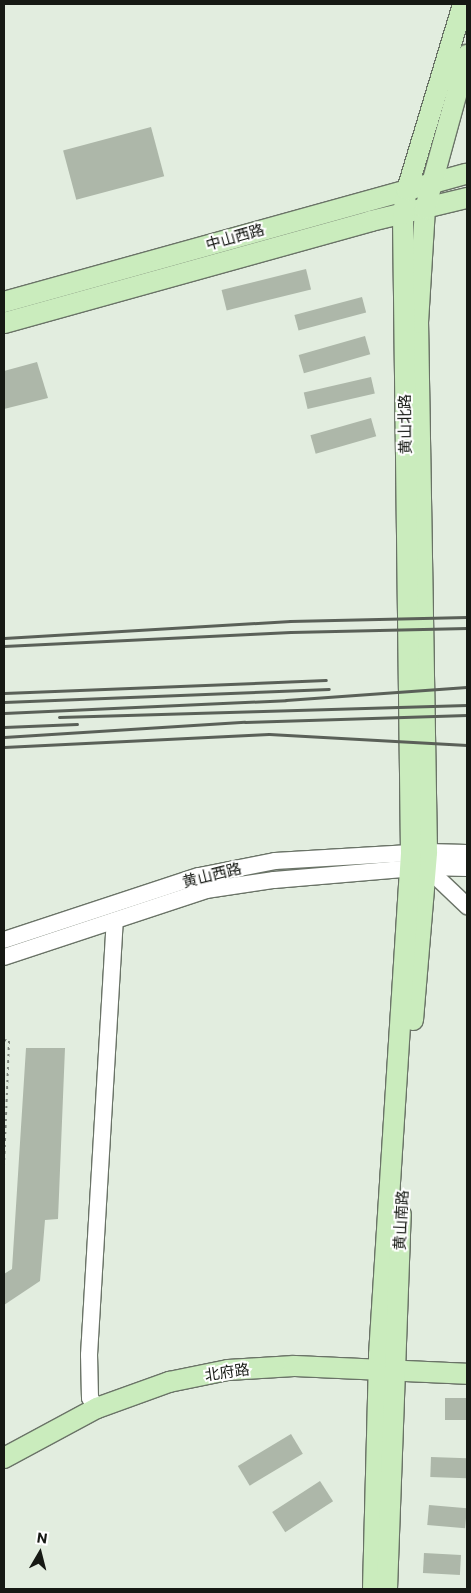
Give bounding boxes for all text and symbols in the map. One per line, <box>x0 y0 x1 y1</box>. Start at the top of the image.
street label: 中山西路 <box>204 220 266 254</box>
street label: 黄山北路 <box>395 394 415 454</box>
street label: 黄山西路 <box>181 859 243 891</box>
street label: 黄山南路 <box>390 1190 412 1250</box>
street label: 北府路 <box>203 1360 251 1384</box>
north arrow <box>15 1528 65 1578</box>
text: N <box>36 1529 49 1547</box>

